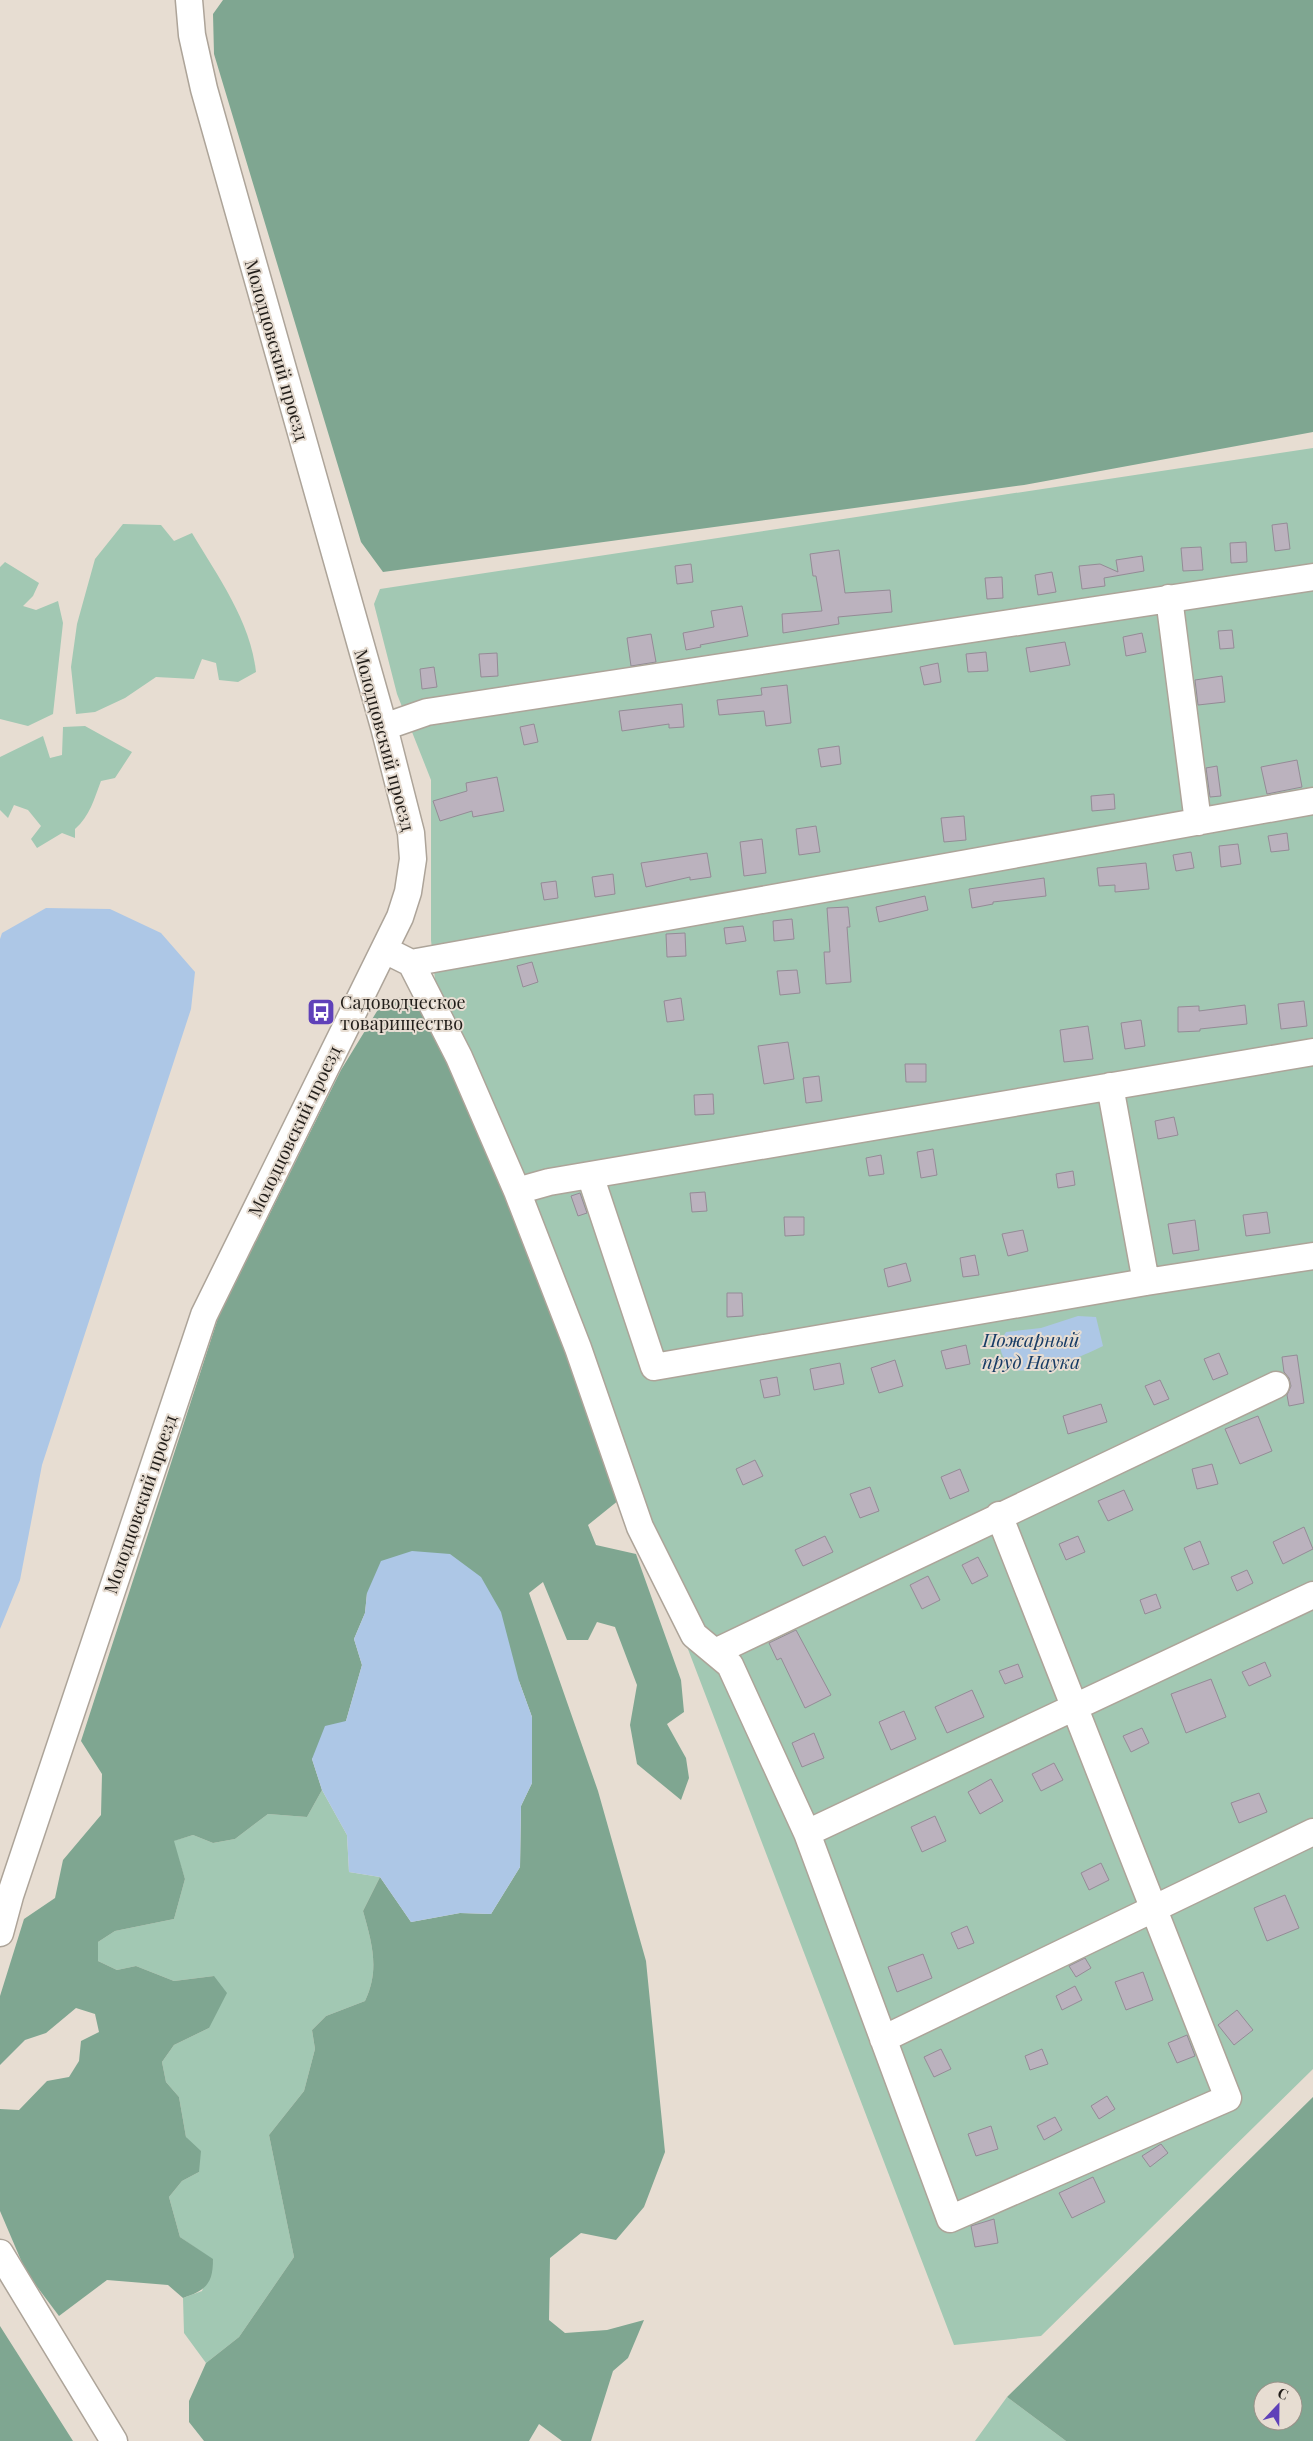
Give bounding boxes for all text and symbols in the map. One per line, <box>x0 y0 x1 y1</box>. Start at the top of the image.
street label: Молодцовский проезд <box>240 257 315 444</box>
street label: Молодцовский проезд <box>349 646 421 834</box>
place label: Садоводческое товарищество <box>340 990 466 1035</box>
bus stop icon: Садоводческое товарищество <box>306 997 336 1027</box>
street label: Молодцовский проезд <box>242 1041 346 1220</box>
water label: Пожарный пруд Наука <box>982 1326 1081 1374</box>
street label: Молодцовский проезд <box>98 1411 182 1597</box>
north arrow <box>1253 2381 1303 2431</box>
text: С <box>1275 2383 1291 2404</box>

